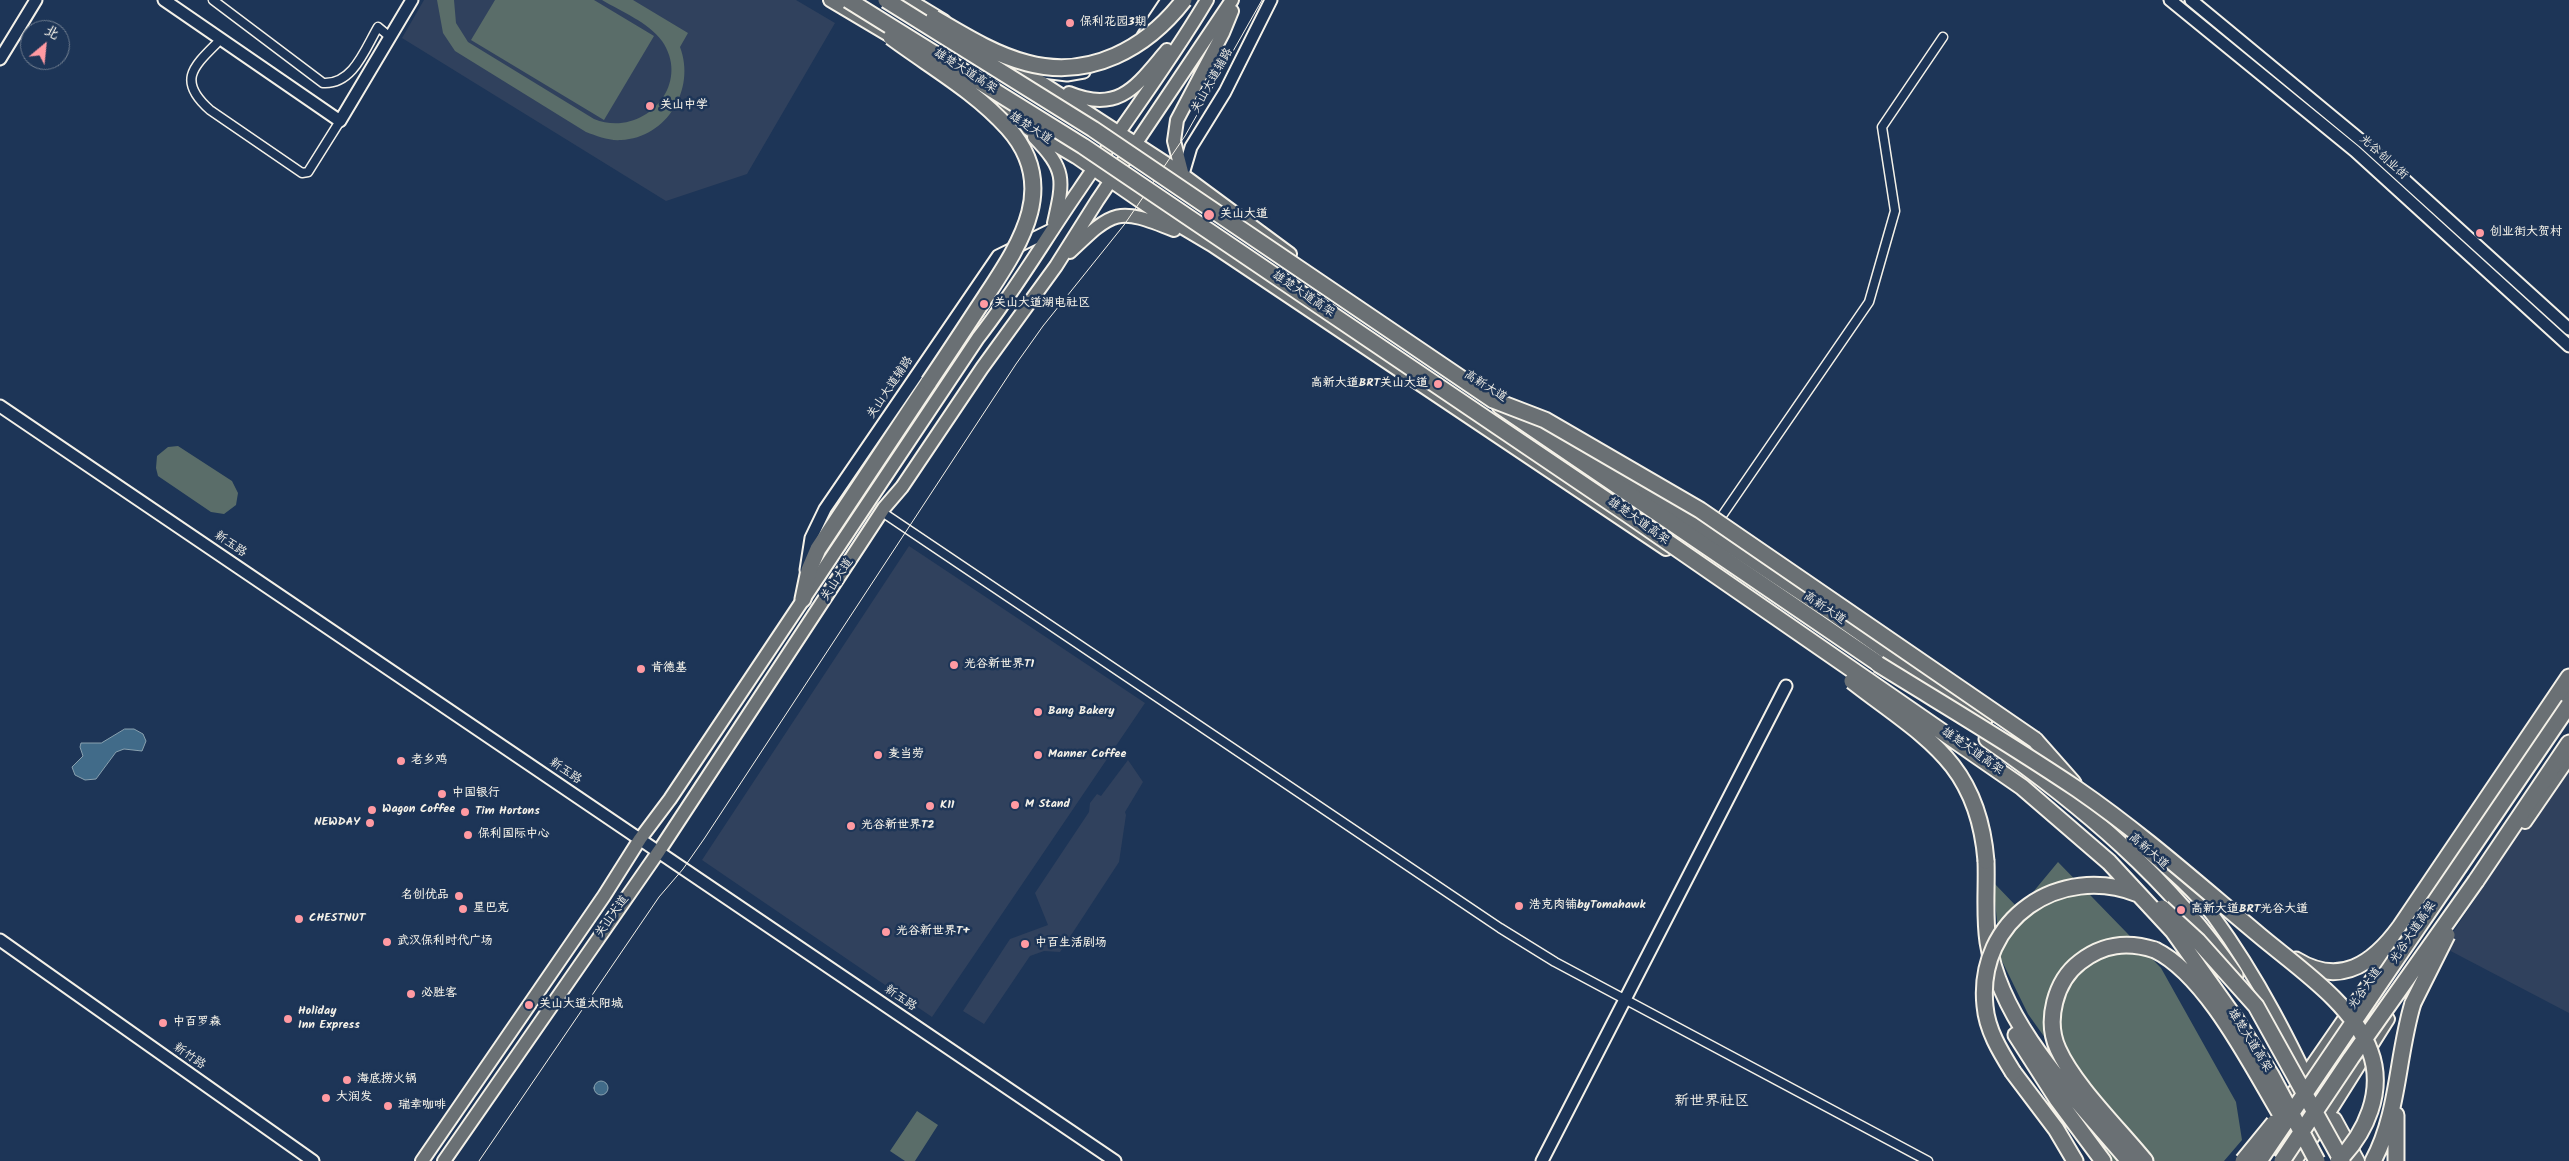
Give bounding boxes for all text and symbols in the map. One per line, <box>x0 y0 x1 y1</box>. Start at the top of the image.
place label: 保利花园3期 <box>1080 16 1147 30</box>
marker: 保利花园3期 <box>1064 17 1076 29</box>
north arrow <box>20 20 70 70</box>
text: 北 <box>40 20 63 46</box>
street label: 关山大道辅路 <box>1189 46 1237 116</box>
street label: 雄楚大道高架 <box>931 47 999 97</box>
place label: 关山中学 <box>660 99 708 113</box>
marker: 关山中学 <box>644 100 656 112</box>
street label: 雄楚大道 <box>1006 110 1054 148</box>
street label: 光谷创业街 <box>2356 133 2410 183</box>
marker: 关山大道 <box>1202 208 1216 222</box>
place label: 关山大道 <box>1220 208 1268 222</box>
place label: 创业街大贺村 <box>2490 226 2562 240</box>
marker: 创业街大贺村 <box>2474 227 2486 239</box>
street label: 雄楚大道高架 <box>1269 269 1337 321</box>
place label: 关山大道湖电社区 <box>994 297 1090 311</box>
marker: 关山大道湖电社区 <box>978 298 990 310</box>
street label: 关山大道辅路 <box>865 354 917 422</box>
street label: 高新大道 <box>1461 368 1509 406</box>
place label: 高新大道BRT关山大道 <box>1311 377 1428 391</box>
marker: 高新大道BRT关山大道 <box>1432 378 1444 390</box>
street label: 雄楚大道高架 <box>1604 495 1672 549</box>
street label: 新玉路 <box>211 529 249 561</box>
street label: 关山大道 <box>819 556 857 604</box>
street label: 高新大道 <box>1800 590 1848 628</box>
place label: 光谷新世界T1 <box>964 658 1034 672</box>
marker: 光谷新世界T1 <box>948 659 960 671</box>
place label: 肯德基 <box>651 662 687 676</box>
marker: 肯德基 <box>635 663 647 675</box>
place label: Bang Bakery <box>1048 705 1115 719</box>
marker: Bang Bakery <box>1032 706 1044 718</box>
street label: 雄楚大道高架 <box>1938 725 2006 779</box>
place label: 麦当劳 <box>888 748 924 762</box>
place label: Manner Coffee <box>1048 748 1126 762</box>
marker: 麦当劳 <box>872 749 884 761</box>
marker: Manner Coffee <box>1032 749 1044 761</box>
place label: 老乡鸡 <box>411 754 447 768</box>
marker: 老乡鸡 <box>395 755 407 767</box>
street label: 新玉路 <box>546 756 584 788</box>
place label: 中国银行 <box>452 787 500 801</box>
marker: 中国银行 <box>436 788 448 800</box>
place label: M Stand <box>1025 798 1070 812</box>
place label: K11 <box>940 799 954 813</box>
marker: M Stand <box>1009 799 1021 811</box>
marker: K11 <box>924 800 936 812</box>
place label: Wagon Coffee <box>382 803 455 817</box>
marker: Wagon Coffee <box>366 804 378 816</box>
place label: Tim Hortons <box>475 805 540 819</box>
marker: Tim Hortons <box>459 806 471 818</box>
place label: NEWDAY <box>314 816 360 830</box>
marker: NEWDAY <box>364 817 376 829</box>
place label: 光谷新世界T2 <box>861 819 935 833</box>
marker: 光谷新世界T2 <box>845 820 857 832</box>
place label: 保利国际中心 <box>478 828 550 842</box>
marker: 保利国际中心 <box>462 829 474 841</box>
street label: 高新大道 <box>2125 831 2171 873</box>
place label: 名创优品 <box>401 889 449 903</box>
marker: 名创优品 <box>453 890 465 902</box>
street label: 关山大道 <box>593 893 633 941</box>
place label: 浩克肉铺byTomahawk <box>1529 899 1645 913</box>
street label: 光谷大道高架 <box>2388 899 2440 967</box>
marker: 浩克肉铺byTomahawk <box>1513 900 1525 912</box>
place label: 星巴克 <box>473 902 509 916</box>
marker: 星巴克 <box>457 903 469 915</box>
place label: 高新大道BRT光谷大道 <box>2191 903 2308 917</box>
marker: 高新大道BRT光谷大道 <box>2175 904 2187 916</box>
place label: CHESTNUT <box>309 912 365 926</box>
marker: CHESTNUT <box>293 913 305 925</box>
place label: 光谷新世界T+ <box>896 925 970 939</box>
marker: 光谷新世界T+ <box>880 926 892 938</box>
place label: 武汉保利时代广场 <box>397 935 493 949</box>
marker: 武汉保利时代广场 <box>381 936 393 948</box>
place label: 中百生活剧场 <box>1035 937 1107 951</box>
marker: 中百生活剧场 <box>1019 938 1031 950</box>
street label: 光谷大道 <box>2346 965 2386 1013</box>
street label: 新玉路 <box>881 983 919 1015</box>
place label: 必胜客 <box>421 987 457 1001</box>
marker: 必胜客 <box>405 988 417 1000</box>
place label: 关山大道太阳城 <box>539 998 623 1012</box>
marker: 关山大道太阳城 <box>523 999 535 1011</box>
place label: Holiday Inn Express <box>298 1005 360 1033</box>
street label: 雄楚大道高架 <box>2224 1007 2274 1075</box>
marker: Holiday Inn Express <box>282 1013 294 1025</box>
place label: 中百罗森 <box>173 1016 221 1030</box>
marker: 中百罗森 <box>157 1017 169 1029</box>
street label: 新竹路 <box>170 1041 208 1073</box>
place label: 海底捞火锅 <box>357 1073 417 1087</box>
marker: 海底捞火锅 <box>341 1074 353 1086</box>
place label: 大润发 <box>336 1091 372 1105</box>
marker: 大润发 <box>320 1092 332 1104</box>
district label: 新世界社区 <box>1675 1093 1749 1111</box>
place label: 瑞幸咖啡 <box>398 1099 446 1113</box>
marker: 瑞幸咖啡 <box>382 1100 394 1112</box>

